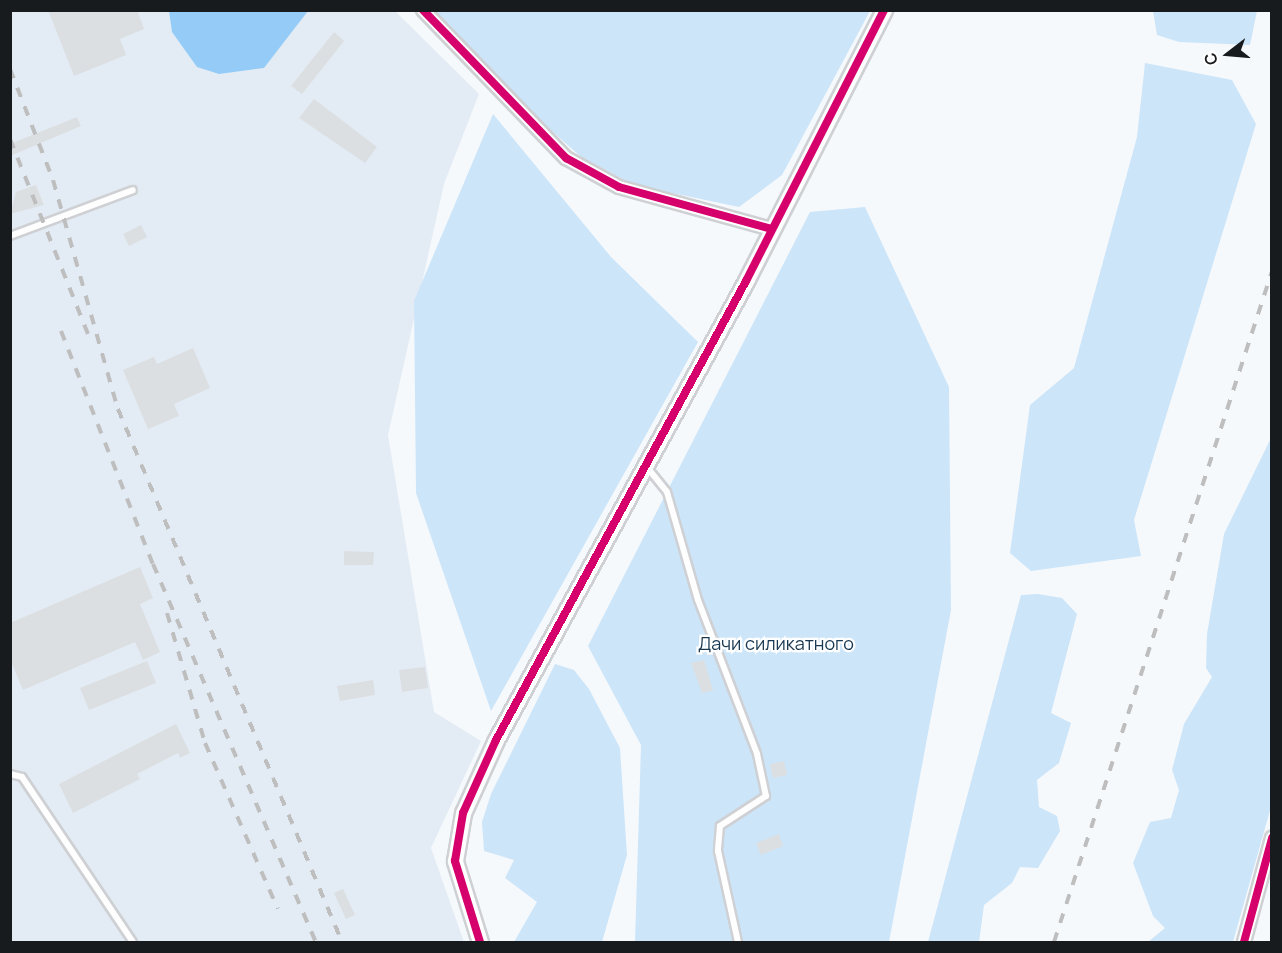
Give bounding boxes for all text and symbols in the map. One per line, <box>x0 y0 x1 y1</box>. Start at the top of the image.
north arrow <box>1198 24 1258 84</box>
text: С <box>1198 50 1223 68</box>
park label: Дачи силикатного <box>698 632 854 654</box>

